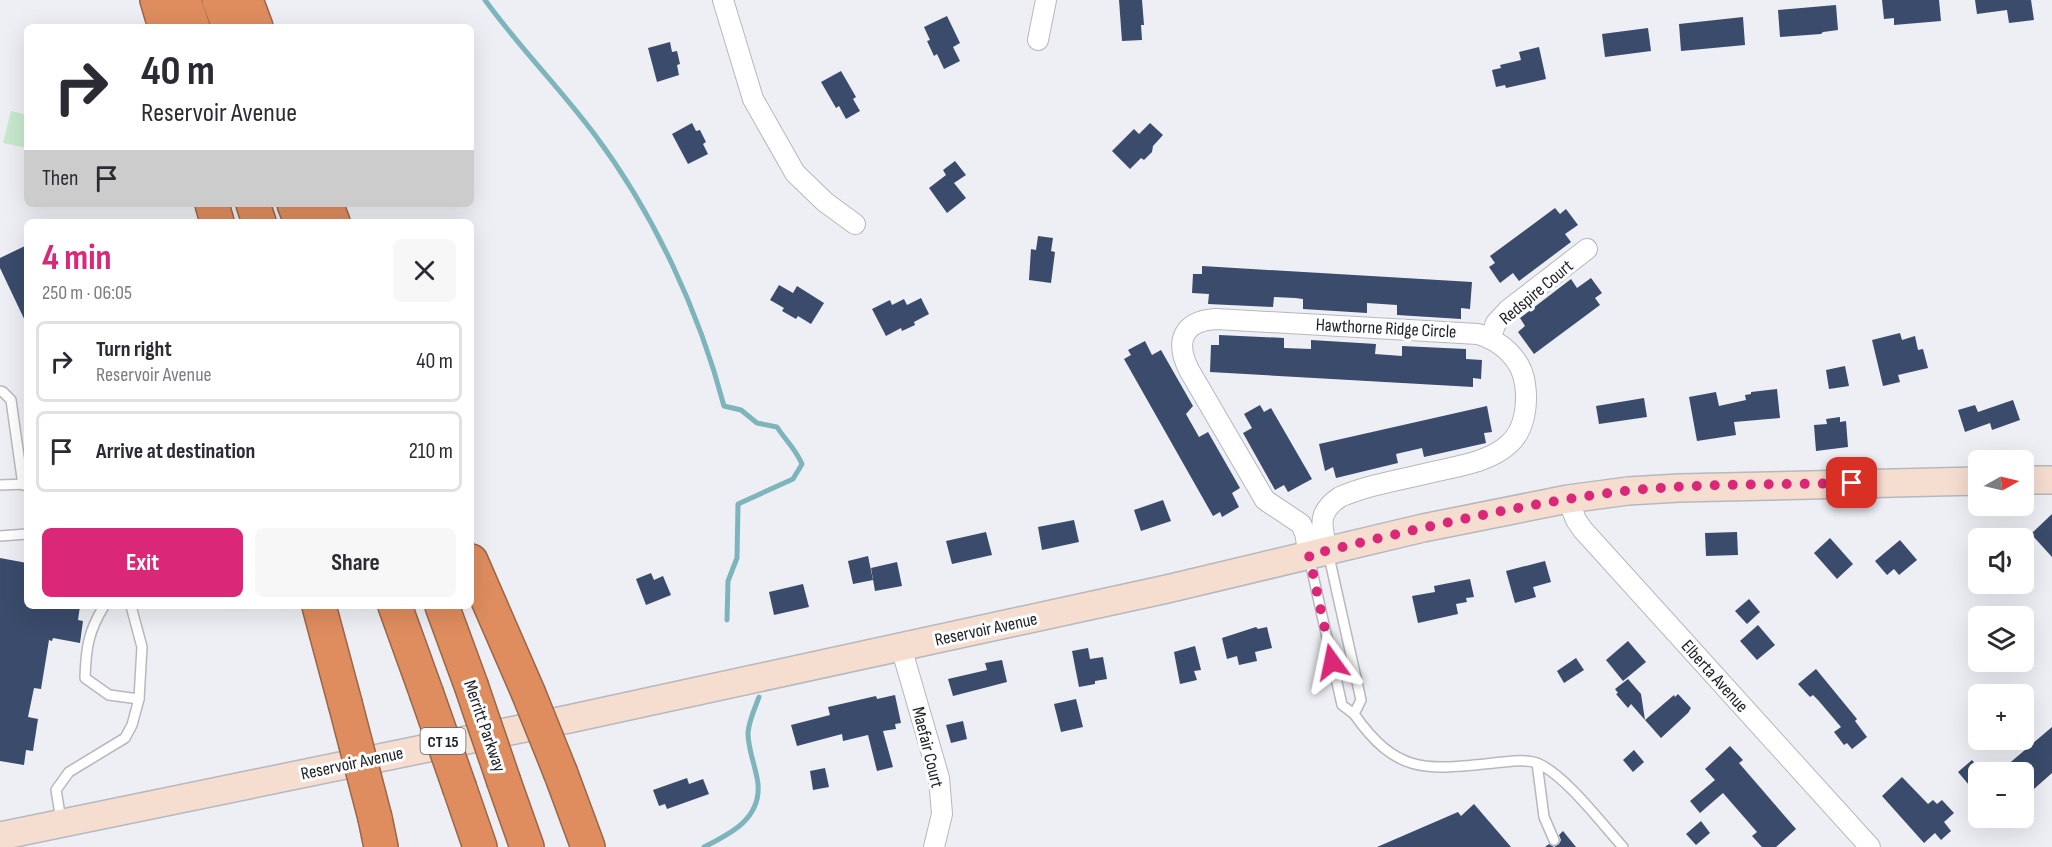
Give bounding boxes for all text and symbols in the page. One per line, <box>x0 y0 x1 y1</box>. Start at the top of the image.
text: 40 m <box>141 46 215 97</box>
icon: right <box>42 48 120 126</box>
text: Reservoir Avenue <box>141 97 297 129</box>
icon: arrive <box>90 162 123 195</box>
text: Then <box>42 165 78 192</box>
text: 4 min <box>42 237 112 280</box>
button: close <box>393 239 456 302</box>
street label: Redspire Court <box>1495 255 1578 329</box>
text: 250 m · 06:05 <box>42 281 132 305</box>
street label: Hawthorne Ridge Circle <box>1315 314 1457 343</box>
text: Turn right <box>96 336 172 363</box>
icon: right <box>45 345 78 378</box>
text: 40 m <box>416 348 453 375</box>
text: Reservoir Avenue <box>96 363 212 387</box>
icon: arrive <box>45 435 78 468</box>
text: Arrive at destination <box>96 438 255 465</box>
text: 210 m <box>409 438 453 465</box>
north arrow <box>1968 450 2034 516</box>
map controls <box>1968 450 2034 828</box>
pin <box>1826 457 1877 508</box>
icon: arrive <box>1835 466 1868 499</box>
button: Exit <box>42 528 243 597</box>
button: Share <box>255 528 456 597</box>
button: sound <box>1968 528 2034 594</box>
button: layers <box>1968 606 2034 672</box>
street label: Reservoir Avenue <box>933 608 1039 651</box>
position arrow <box>1300 630 1364 694</box>
street label: Elberta Avenue <box>1677 636 1753 717</box>
street label: Merritt Parkway <box>459 678 510 775</box>
button: + <box>1968 684 2034 750</box>
street label: Maefair Court <box>907 705 948 790</box>
road number: CT 15 <box>420 728 466 754</box>
street label: Reservoir Avenue <box>299 742 405 785</box>
button: − <box>1968 762 2034 828</box>

